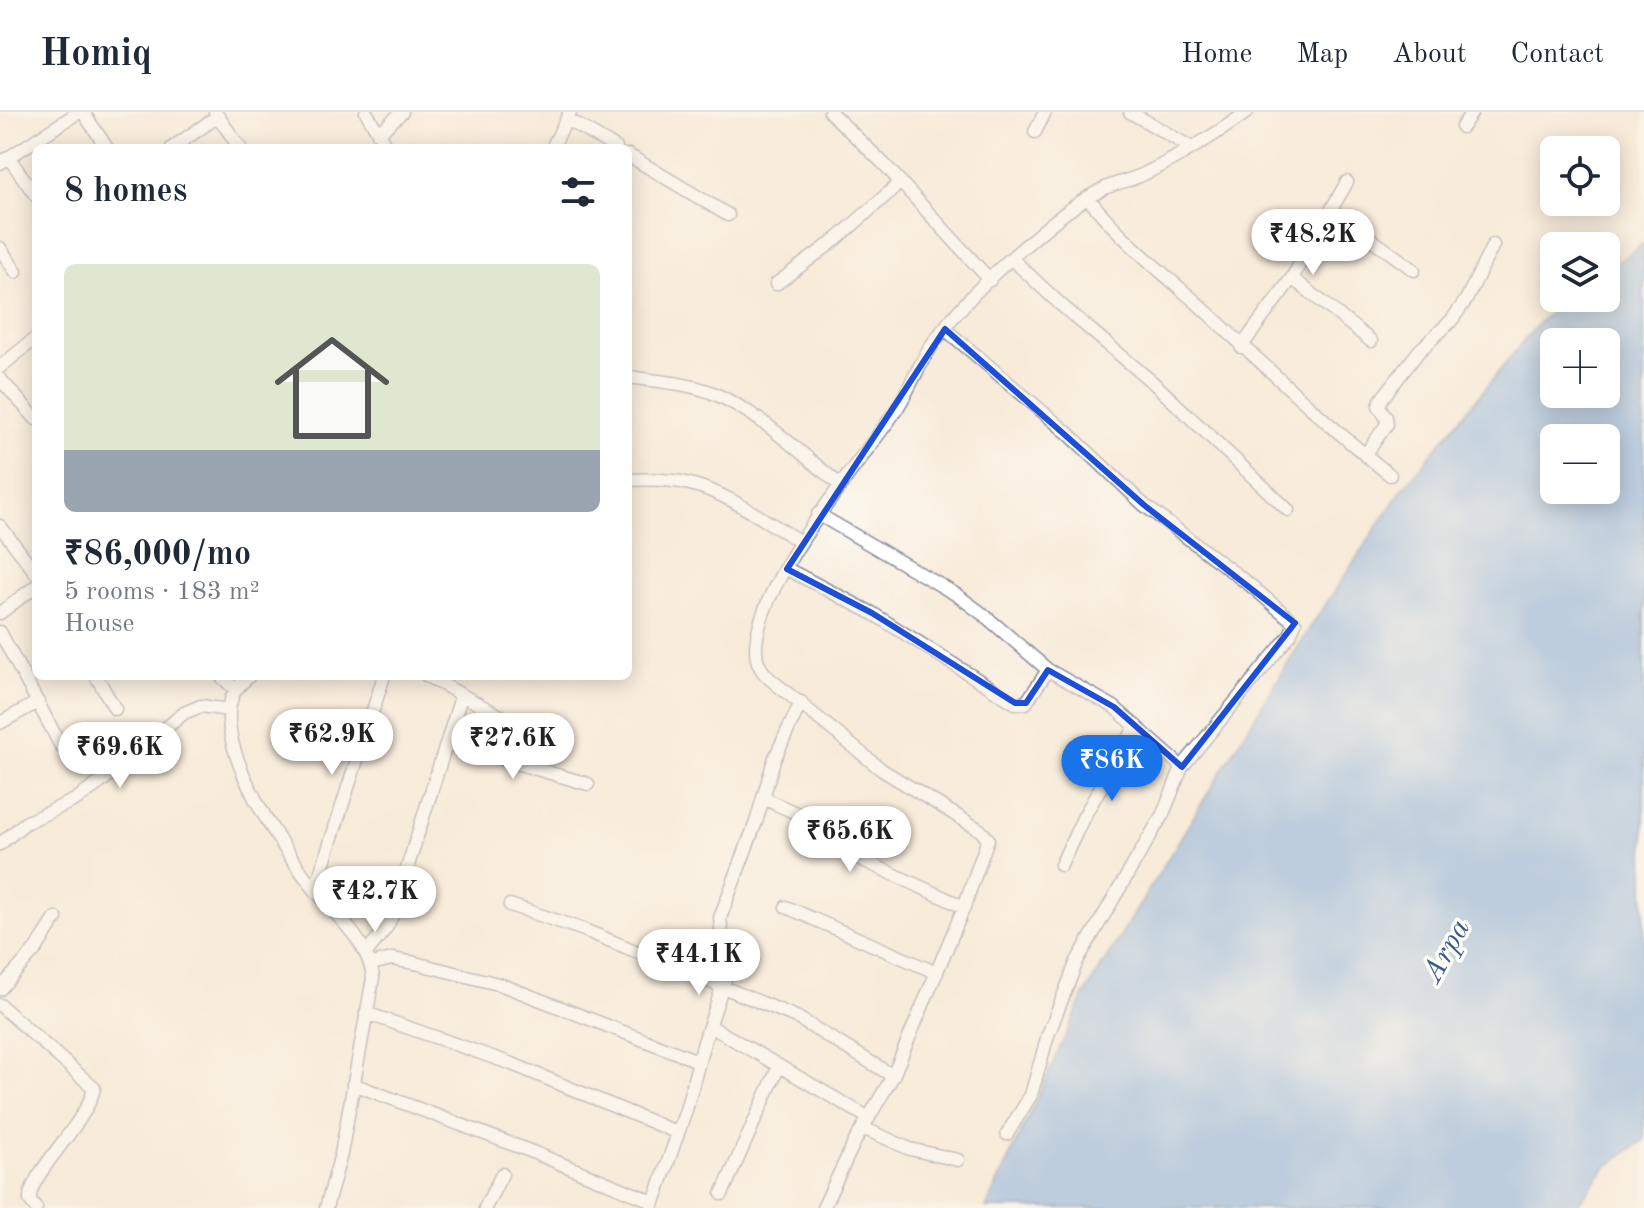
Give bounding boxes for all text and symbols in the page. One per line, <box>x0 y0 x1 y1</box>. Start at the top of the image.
text: Homiq <box>40 36 152 74</box>
text: Home <box>1181 41 1252 69</box>
text: Map <box>1296 41 1348 69</box>
text: About <box>1392 41 1467 69</box>
text: Contact <box>1511 41 1604 69</box>
map controls <box>1540 136 1620 504</box>
button: locate <box>1540 136 1620 216</box>
icon: filters <box>556 170 600 214</box>
text: 8 homes <box>64 175 187 209</box>
pin: ₹48.2K <box>1248 209 1378 277</box>
text: ₹48.2K <box>1269 222 1357 248</box>
button: layers <box>1540 232 1620 312</box>
icon: home <box>260 316 404 460</box>
button: + <box>1540 328 1620 408</box>
button: − <box>1540 424 1620 504</box>
text: ₹86,000/mo <box>64 538 251 572</box>
text: 5 rooms · 183 m² <box>64 579 260 605</box>
text: House <box>64 611 135 637</box>
pin: ₹62.9K <box>267 709 397 777</box>
pin: ₹27.6K <box>448 713 578 781</box>
pin: ₹69.6K <box>55 722 185 790</box>
text: ₹62.9K <box>288 722 376 748</box>
text: ₹27.6K <box>469 726 557 752</box>
text: ₹69.6K <box>76 735 164 761</box>
pin: ₹86K <box>1065 735 1159 803</box>
text: ₹86K <box>1079 748 1145 774</box>
pin: ₹65.6K <box>785 806 915 874</box>
text: ₹65.6K <box>806 819 894 845</box>
pin: ₹42.7K <box>310 866 440 934</box>
text: ₹42.7K <box>331 879 419 905</box>
water label: Arpa <box>1417 914 1476 989</box>
pin: ₹44.1K <box>634 929 764 997</box>
text: ₹44.1K <box>655 942 743 968</box>

